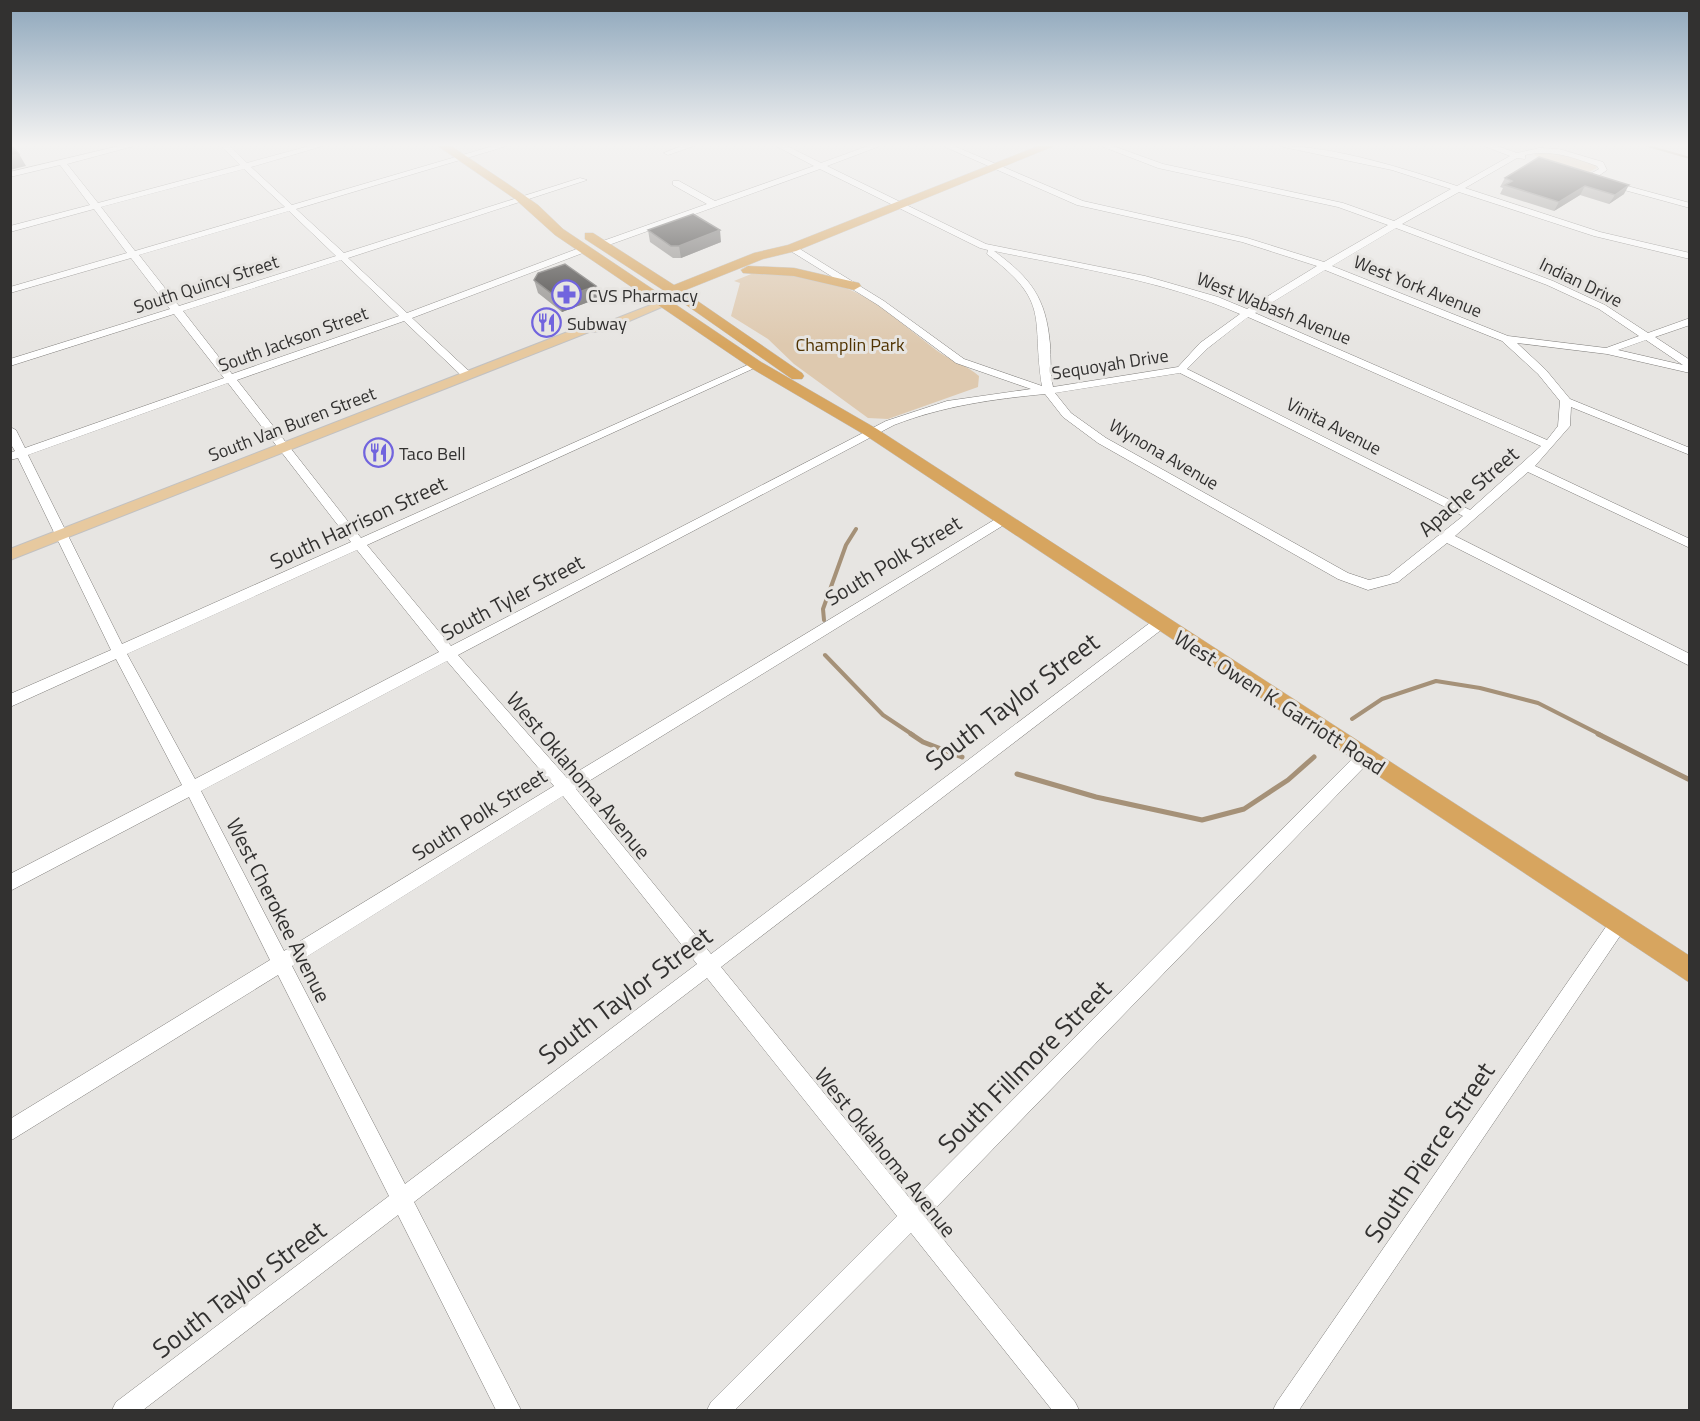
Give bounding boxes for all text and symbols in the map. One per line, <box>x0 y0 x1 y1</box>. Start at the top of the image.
street label: South Quincy Street <box>130 248 282 320</box>
street label: West York Avenue <box>1350 248 1486 324</box>
street label: Indian Drive <box>1535 250 1627 314</box>
street label: West Wabash Avenue <box>1193 265 1355 351</box>
pharmacy icon: CVS Pharmacy <box>551 279 583 311</box>
place label: CVS Pharmacy <box>588 282 698 309</box>
street label: South Jackson Street <box>214 299 372 379</box>
restaurant icon: Subway <box>530 307 562 339</box>
place label: Subway <box>567 310 627 337</box>
park label: Champlin Park <box>795 331 905 358</box>
street label: Sequoyah Drive <box>1050 341 1170 387</box>
street label: South Van Buren Street <box>204 379 380 468</box>
street label: Vinita Avenue <box>1282 390 1386 462</box>
street label: Wynona Avenue <box>1104 412 1224 496</box>
restaurant icon: Taco Bell <box>362 437 394 469</box>
street label: Apache Street <box>1411 438 1526 544</box>
place label: Taco Bell <box>399 440 466 467</box>
street label: South Harrison Street <box>264 467 452 577</box>
street label: South Polk Street <box>819 506 968 613</box>
street label: South Tyler Street <box>435 545 590 648</box>
street label: West Owen K. Garriott Road <box>1168 621 1392 783</box>
street label: South Taylor Street <box>917 623 1107 779</box>
street label: West Oklahoma Avenue <box>499 684 659 866</box>
street label: South Polk Street <box>405 759 553 868</box>
street label: West Cherokee Avenue <box>219 812 339 1008</box>
street label: South Taylor Street <box>530 917 720 1073</box>
street label: South Fillmore Street <box>928 970 1120 1162</box>
street label: South Pierce Street <box>1354 1054 1504 1250</box>
street label: West Oklahoma Avenue <box>807 1060 965 1244</box>
street label: South Taylor Street <box>144 1211 334 1367</box>

